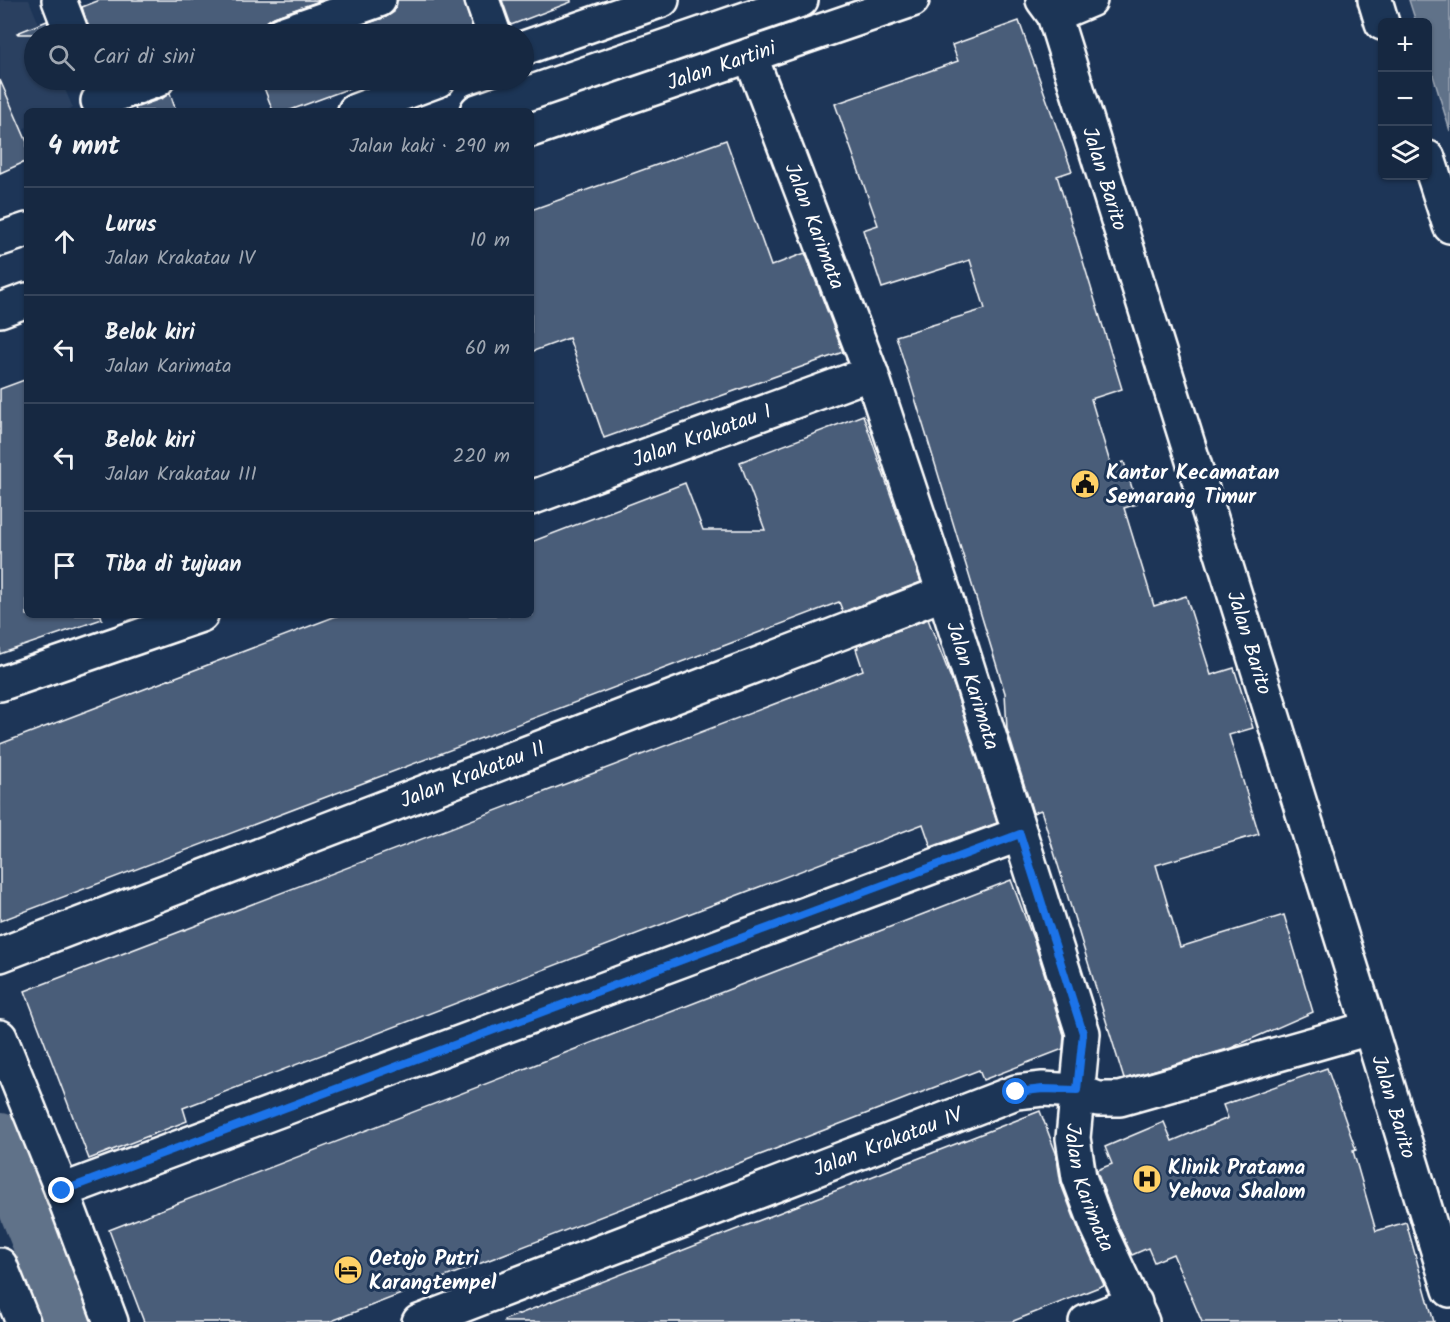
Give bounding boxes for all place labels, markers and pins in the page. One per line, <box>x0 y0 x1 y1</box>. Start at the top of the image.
place label: Kantor Kecamatan Semarang Timur <box>1106 457 1279 514</box>
public building icon: Kantor Kecamatan Semarang Timur <box>1069 468 1101 500</box>
place label: Klinik Pratama Yehova Shalom <box>1168 1152 1306 1209</box>
hospital icon: Klinik Pratama Yehova Shalom <box>1131 1163 1163 1195</box>
place label: Oetojo Putri Karangtempel <box>369 1243 497 1300</box>
hotel icon: Oetojo Putri Karangtempel <box>332 1254 364 1286</box>

